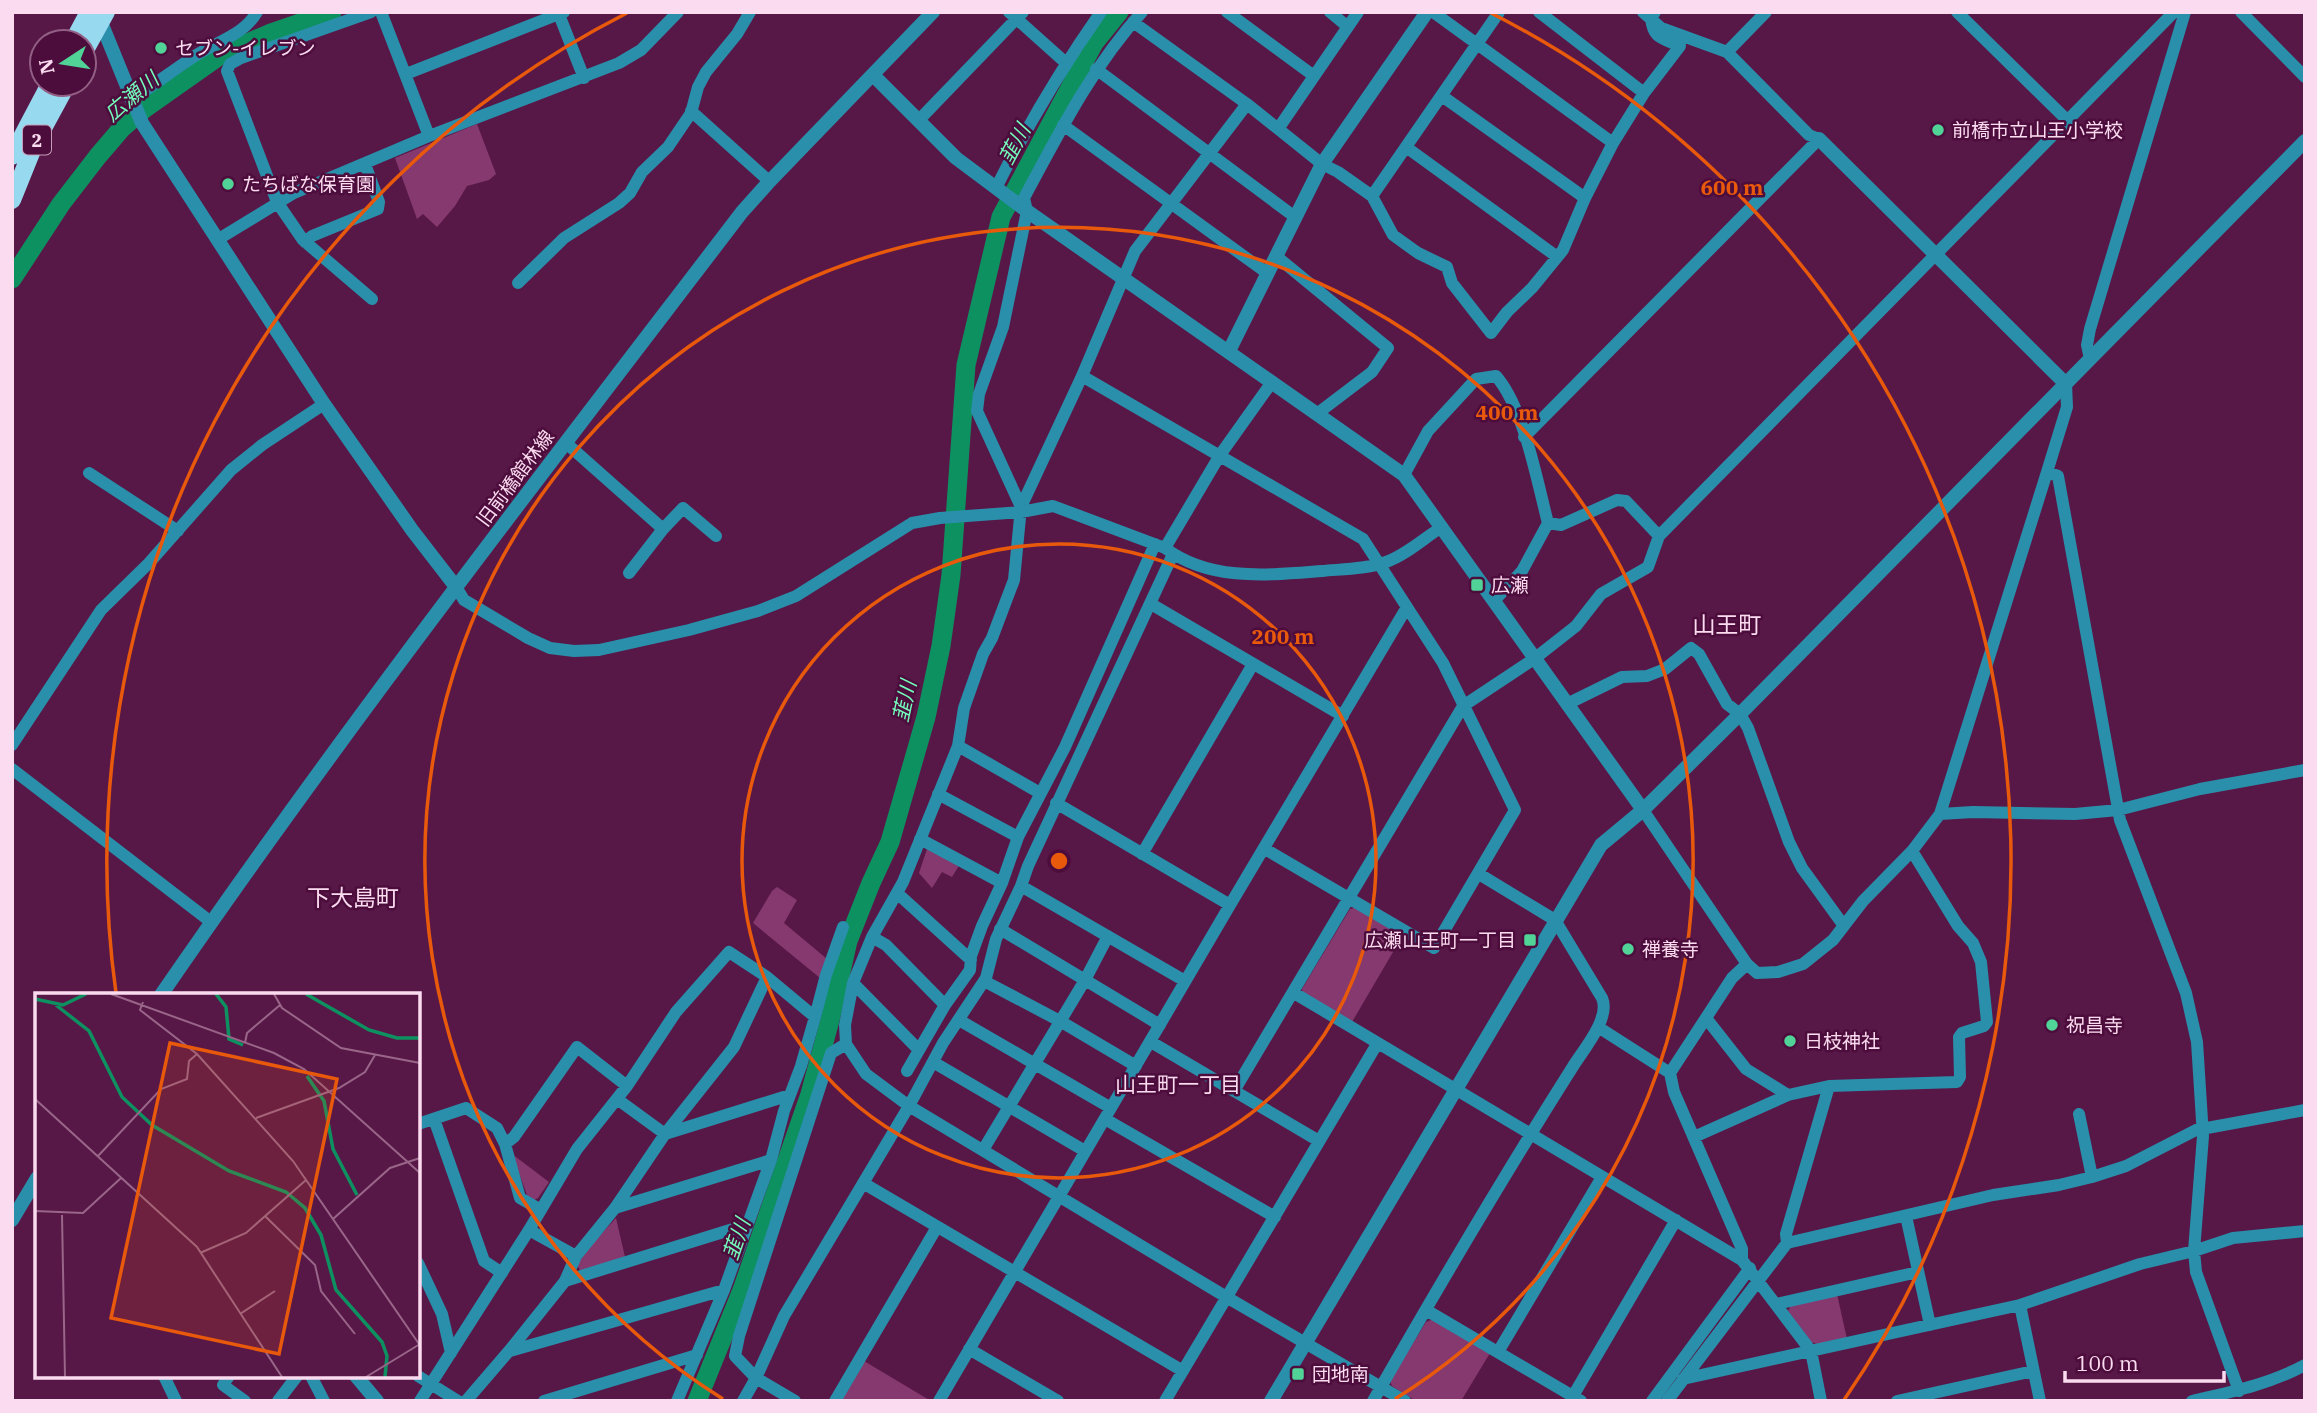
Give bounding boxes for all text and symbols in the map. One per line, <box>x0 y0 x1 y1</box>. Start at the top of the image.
north arrow <box>28 28 98 98</box>
place label: セブン-イレブン <box>175 36 315 60</box>
marker: セブン-イレブン <box>153 40 169 56</box>
text: N <box>33 57 60 76</box>
water label: 広瀬川 <box>98 64 166 127</box>
water label: 韮川 <box>992 117 1037 169</box>
place label: 前橋市立山王小学校 <box>1952 118 2123 142</box>
marker: 前橋市立山王小学校 <box>1930 122 1946 138</box>
road number: 2 <box>23 125 51 154</box>
place label: たちばな保育園 <box>242 172 375 196</box>
text: 600 m <box>1700 173 1764 201</box>
marker: たちばな保育園 <box>220 176 236 192</box>
text: 400 m <box>1475 398 1539 426</box>
street label: 旧前橋館林線 <box>471 425 559 531</box>
place label: 広瀬 <box>1491 573 1529 597</box>
marker: 広瀬 <box>1469 577 1485 593</box>
district label: 山王町 <box>1693 609 1762 639</box>
text: 200 m <box>1251 622 1315 650</box>
water label: 韮川 <box>886 676 922 724</box>
centre of rings <box>1047 849 1071 873</box>
district label: 下大島町 <box>307 882 399 912</box>
place label: 広瀬山王町一丁目 <box>1364 928 1516 952</box>
marker: 広瀬山王町一丁目 <box>1522 932 1538 948</box>
place label: 禅養寺 <box>1642 937 1699 961</box>
marker: 禅養寺 <box>1620 941 1636 957</box>
inset map <box>35 993 420 1378</box>
place label: 祝昌寺 <box>2066 1013 2123 1037</box>
marker: 祝昌寺 <box>2044 1017 2060 1033</box>
place label: 日枝神社 <box>1804 1029 1880 1053</box>
marker: 日枝神社 <box>1782 1033 1798 1049</box>
district label: 山王町一丁目 <box>1115 1070 1241 1098</box>
water label: 韮川 <box>716 1213 757 1263</box>
scale bar <box>2065 1340 2224 1384</box>
text: 100 m <box>2076 1349 2139 1377</box>
place label: 団地南 <box>1312 1362 1369 1386</box>
marker: 団地南 <box>1290 1366 1306 1382</box>

